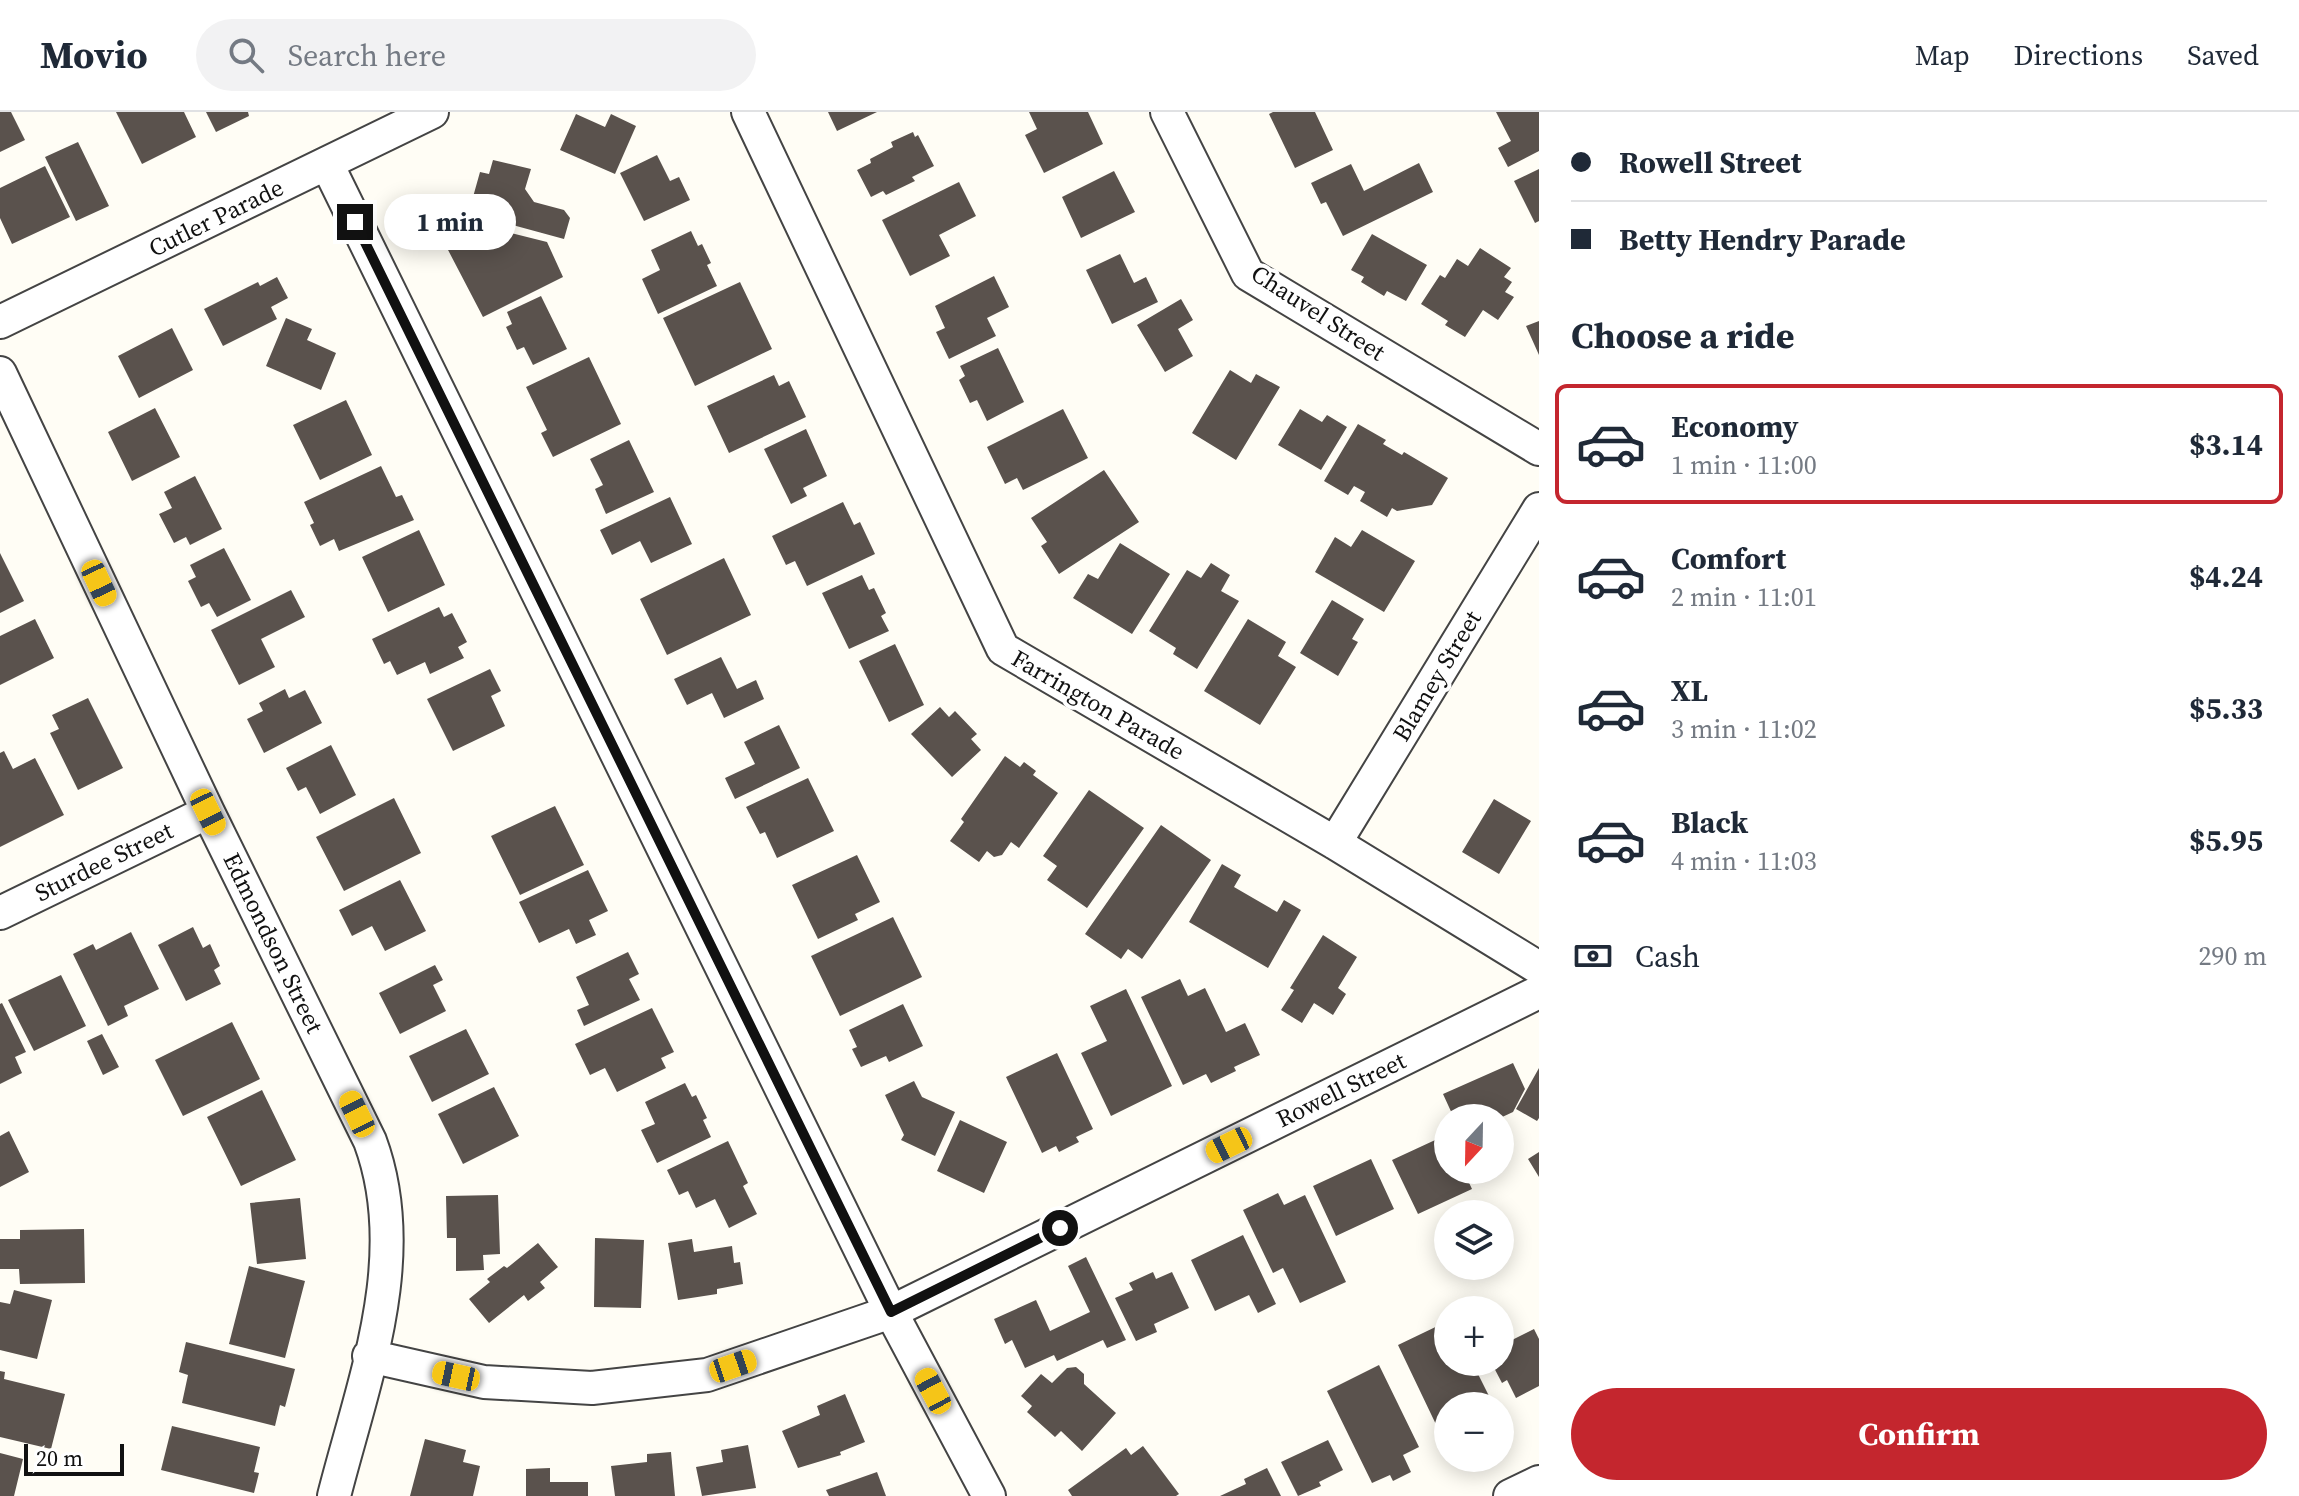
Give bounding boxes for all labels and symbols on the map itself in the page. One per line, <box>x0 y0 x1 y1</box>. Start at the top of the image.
street label: Cutler Parade <box>143 171 289 264</box>
callout: 1 min <box>383 194 515 250</box>
route end <box>337 204 373 240</box>
street label: Chauvel Street <box>1245 257 1392 368</box>
car <box>78 556 120 610</box>
street label: Blamey Street <box>1384 604 1489 747</box>
street label: Farrington Parade <box>1006 642 1191 768</box>
car <box>187 785 229 839</box>
street label: Sturdee Street <box>29 814 178 909</box>
street label: Edmondson Street <box>215 847 331 1039</box>
street label: Rowell Street <box>1270 1044 1411 1135</box>
car <box>336 1087 378 1141</box>
north arrow <box>1434 1104 1514 1184</box>
car <box>1202 1124 1256 1166</box>
route start <box>1042 1210 1078 1246</box>
car <box>706 1347 760 1385</box>
car <box>430 1359 482 1393</box>
car <box>911 1364 955 1418</box>
scale bar <box>24 1440 124 1476</box>

